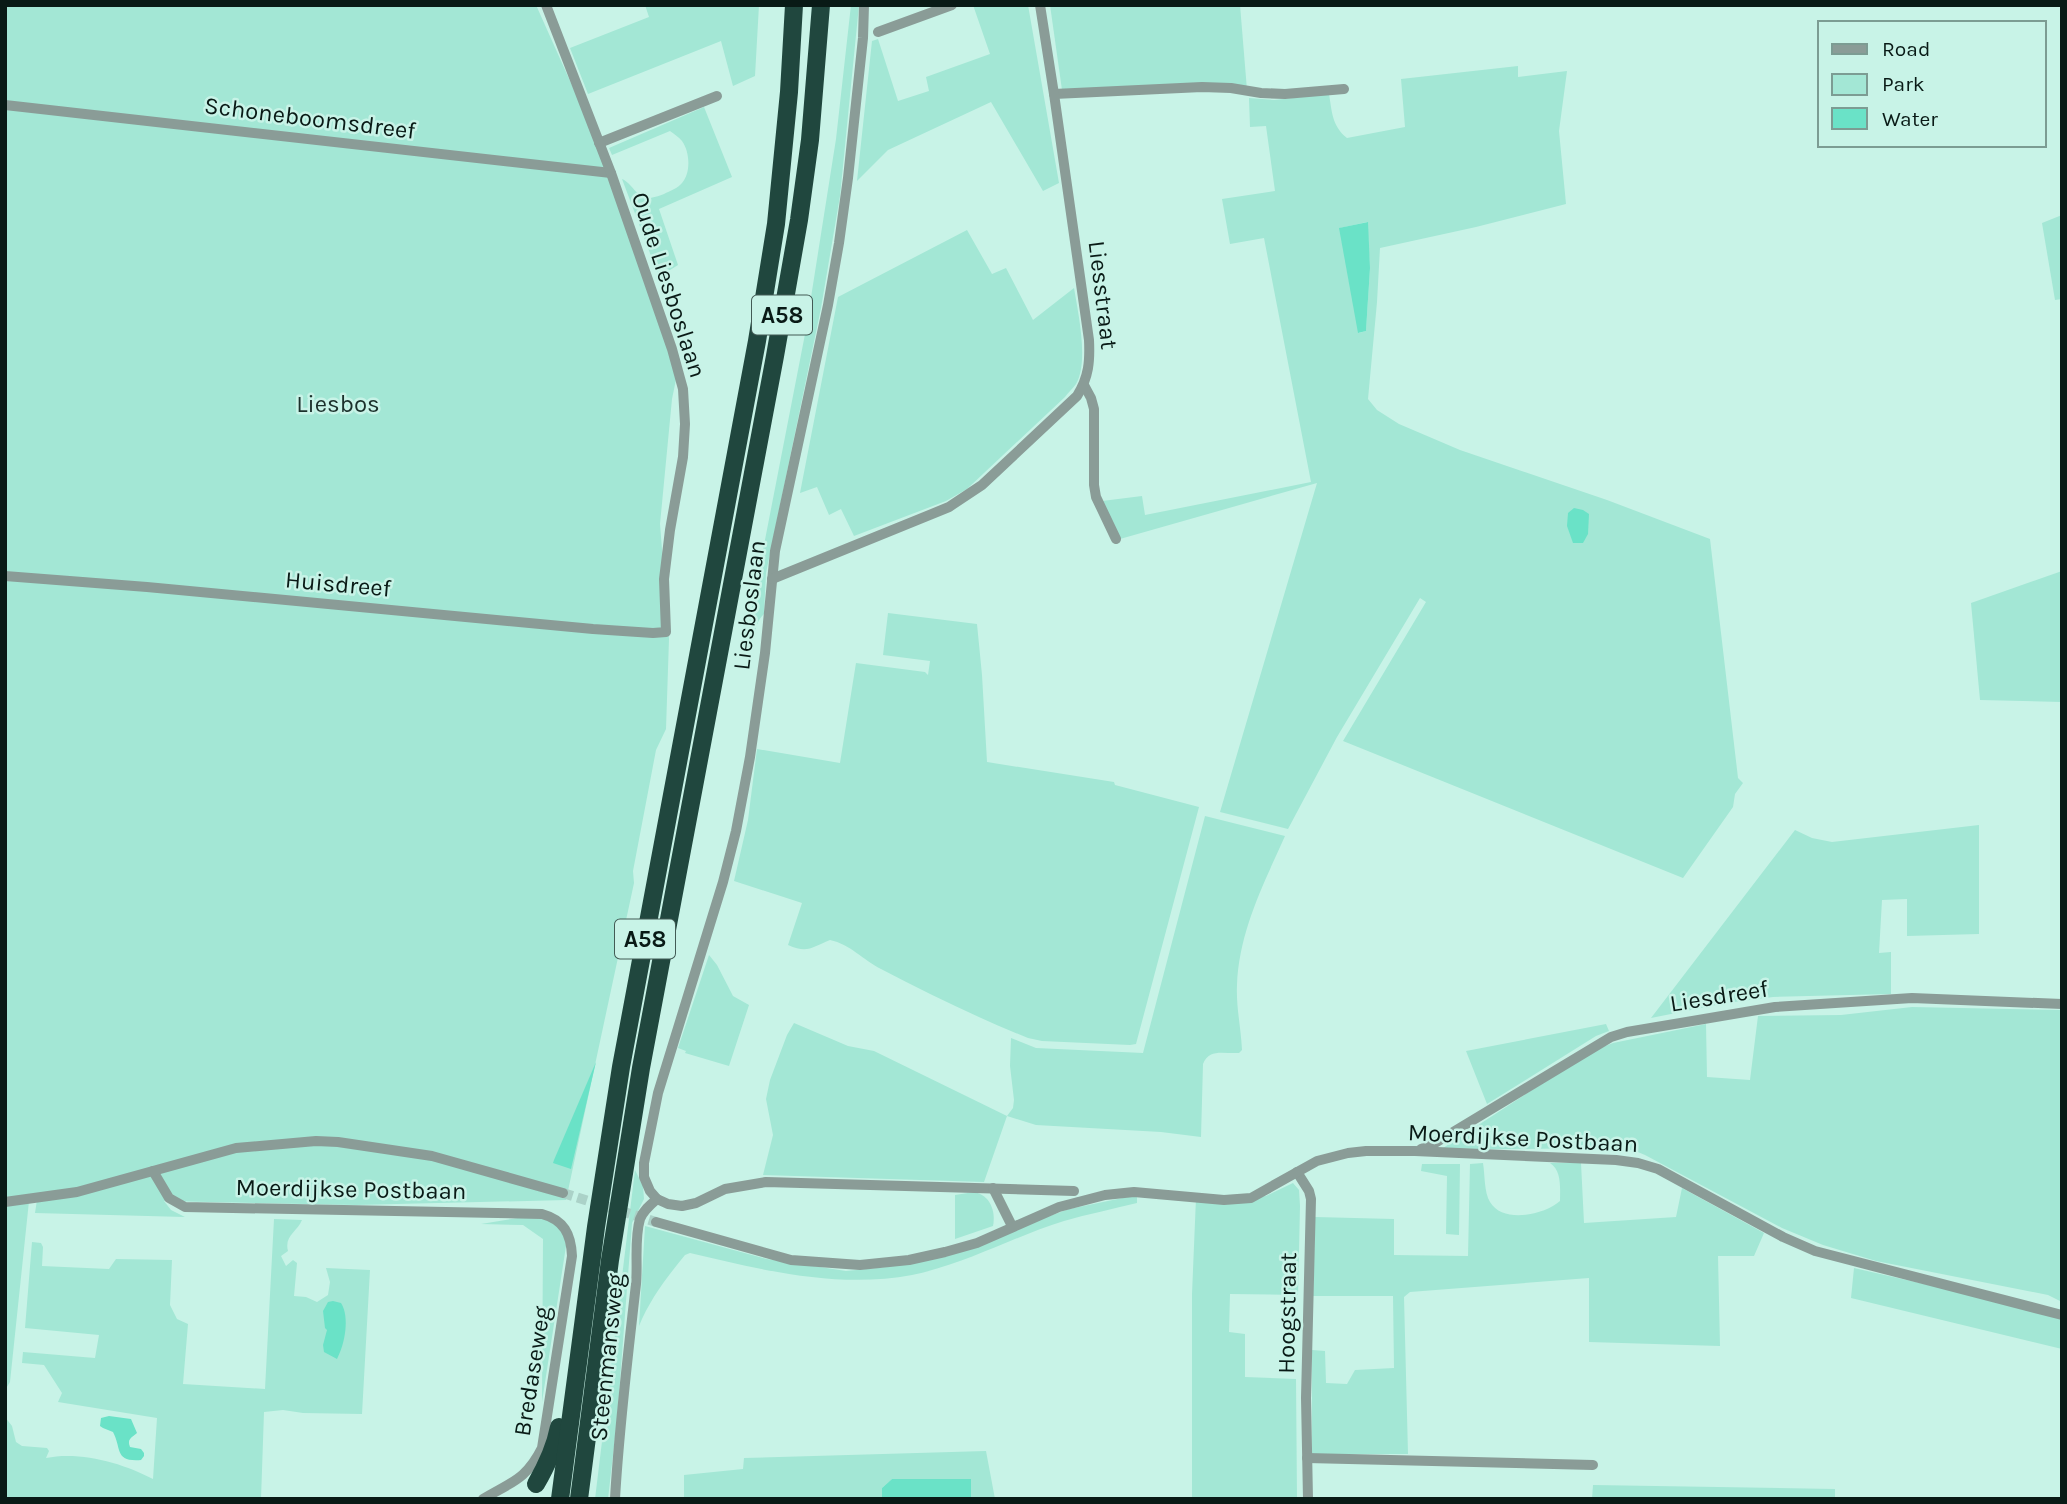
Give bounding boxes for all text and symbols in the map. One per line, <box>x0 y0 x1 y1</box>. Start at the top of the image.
legend <box>1818 21 2046 147</box>
text: Road <box>1882 37 1930 61</box>
text: Park <box>1882 72 1925 96</box>
street label: Schoneboomsdreef <box>203 91 418 145</box>
text: Water <box>1882 107 1938 131</box>
street label: Oude Liesboslaan <box>626 189 712 381</box>
street label: Liesstraat <box>1082 239 1124 351</box>
road number: A58 <box>752 296 812 334</box>
park label: Liesbos <box>296 390 380 418</box>
street label: Liesboslaan <box>727 538 771 672</box>
street label: Huisdreef <box>284 565 393 603</box>
road number: A58 <box>615 920 675 958</box>
street label: Liesdreef <box>1668 974 1771 1018</box>
street label: Moerdijkse Postbaan <box>1407 1118 1639 1158</box>
street label: Moerdijkse Postbaan <box>235 1173 467 1205</box>
street label: Hoogstraat <box>1272 1252 1302 1374</box>
street label: Steenmansweg <box>584 1271 630 1442</box>
street label: Bredaseweg <box>508 1303 556 1438</box>

